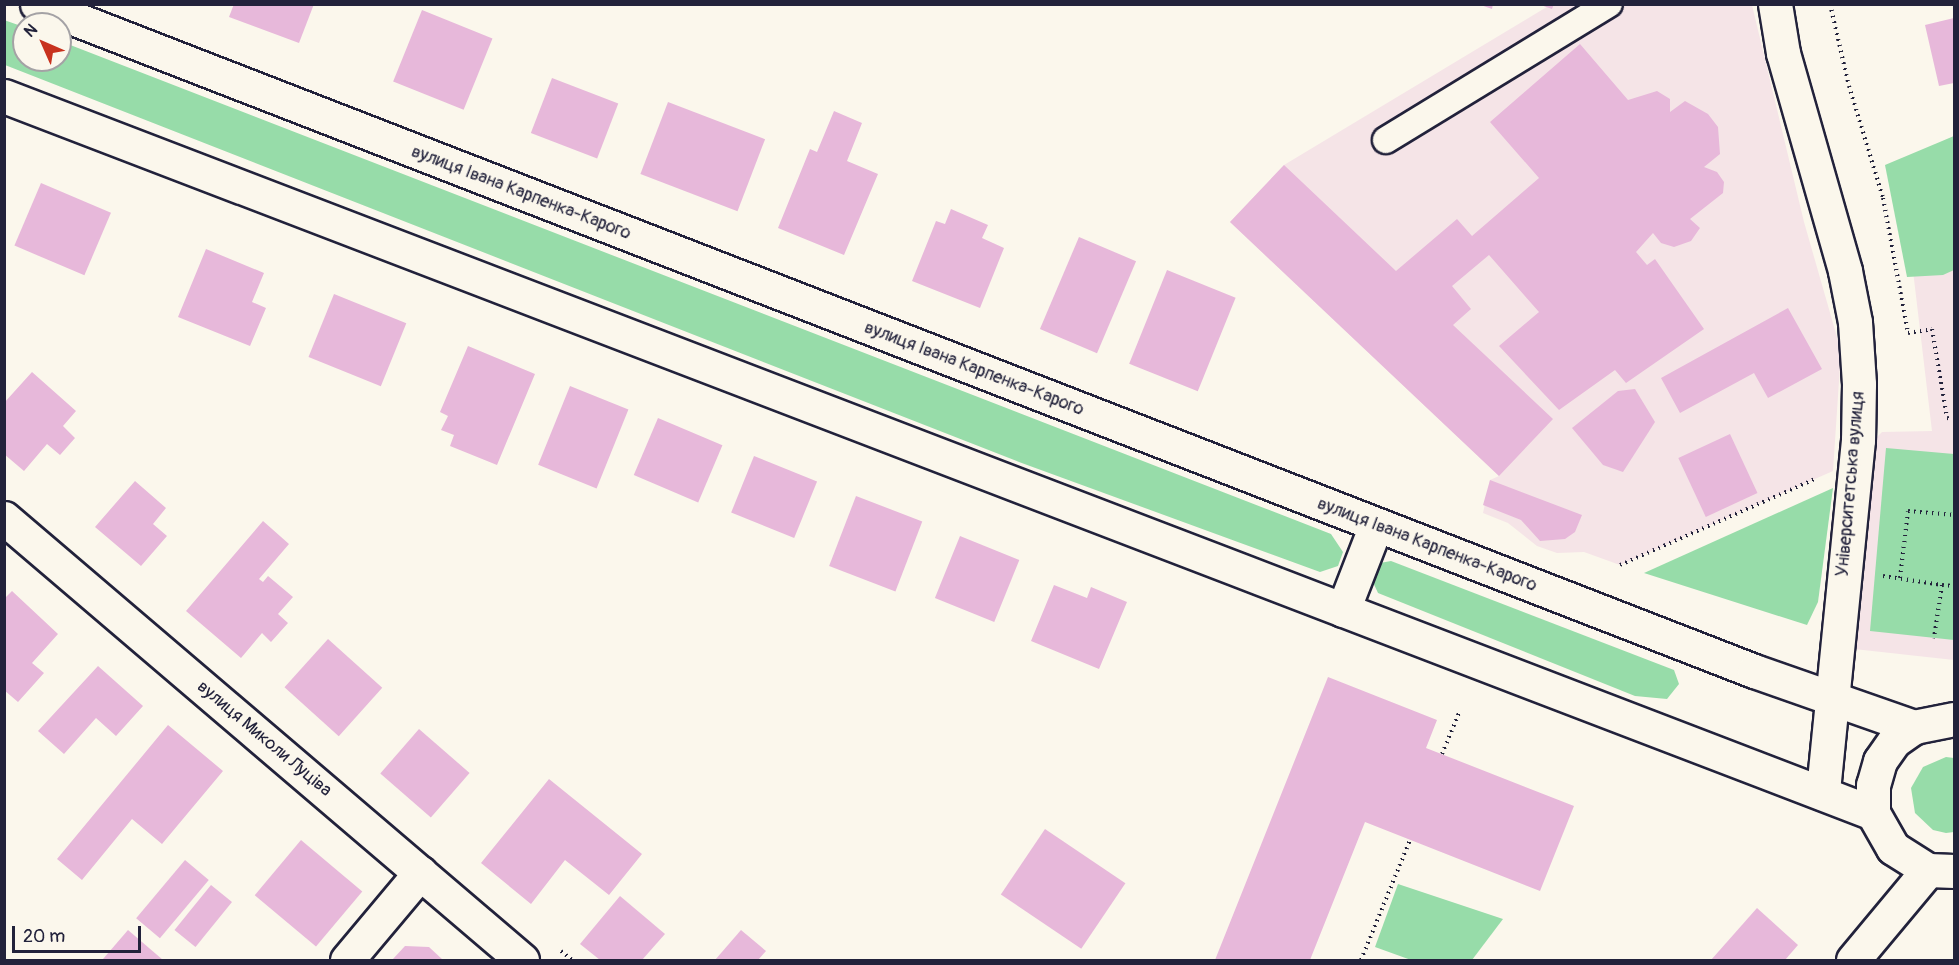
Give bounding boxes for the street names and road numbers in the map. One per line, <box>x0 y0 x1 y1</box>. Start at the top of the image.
street label: вулиця Івана Карпенка-Карого <box>408 141 634 245</box>
street label: вулиця Івана Карпенка-Карого <box>861 317 1087 421</box>
street label: Університетська вулиця <box>1832 390 1870 578</box>
street label: вулиця Івана Карпенка-Карого <box>1314 493 1540 597</box>
street label: вулиця Миколи Луціва <box>192 676 336 802</box>

